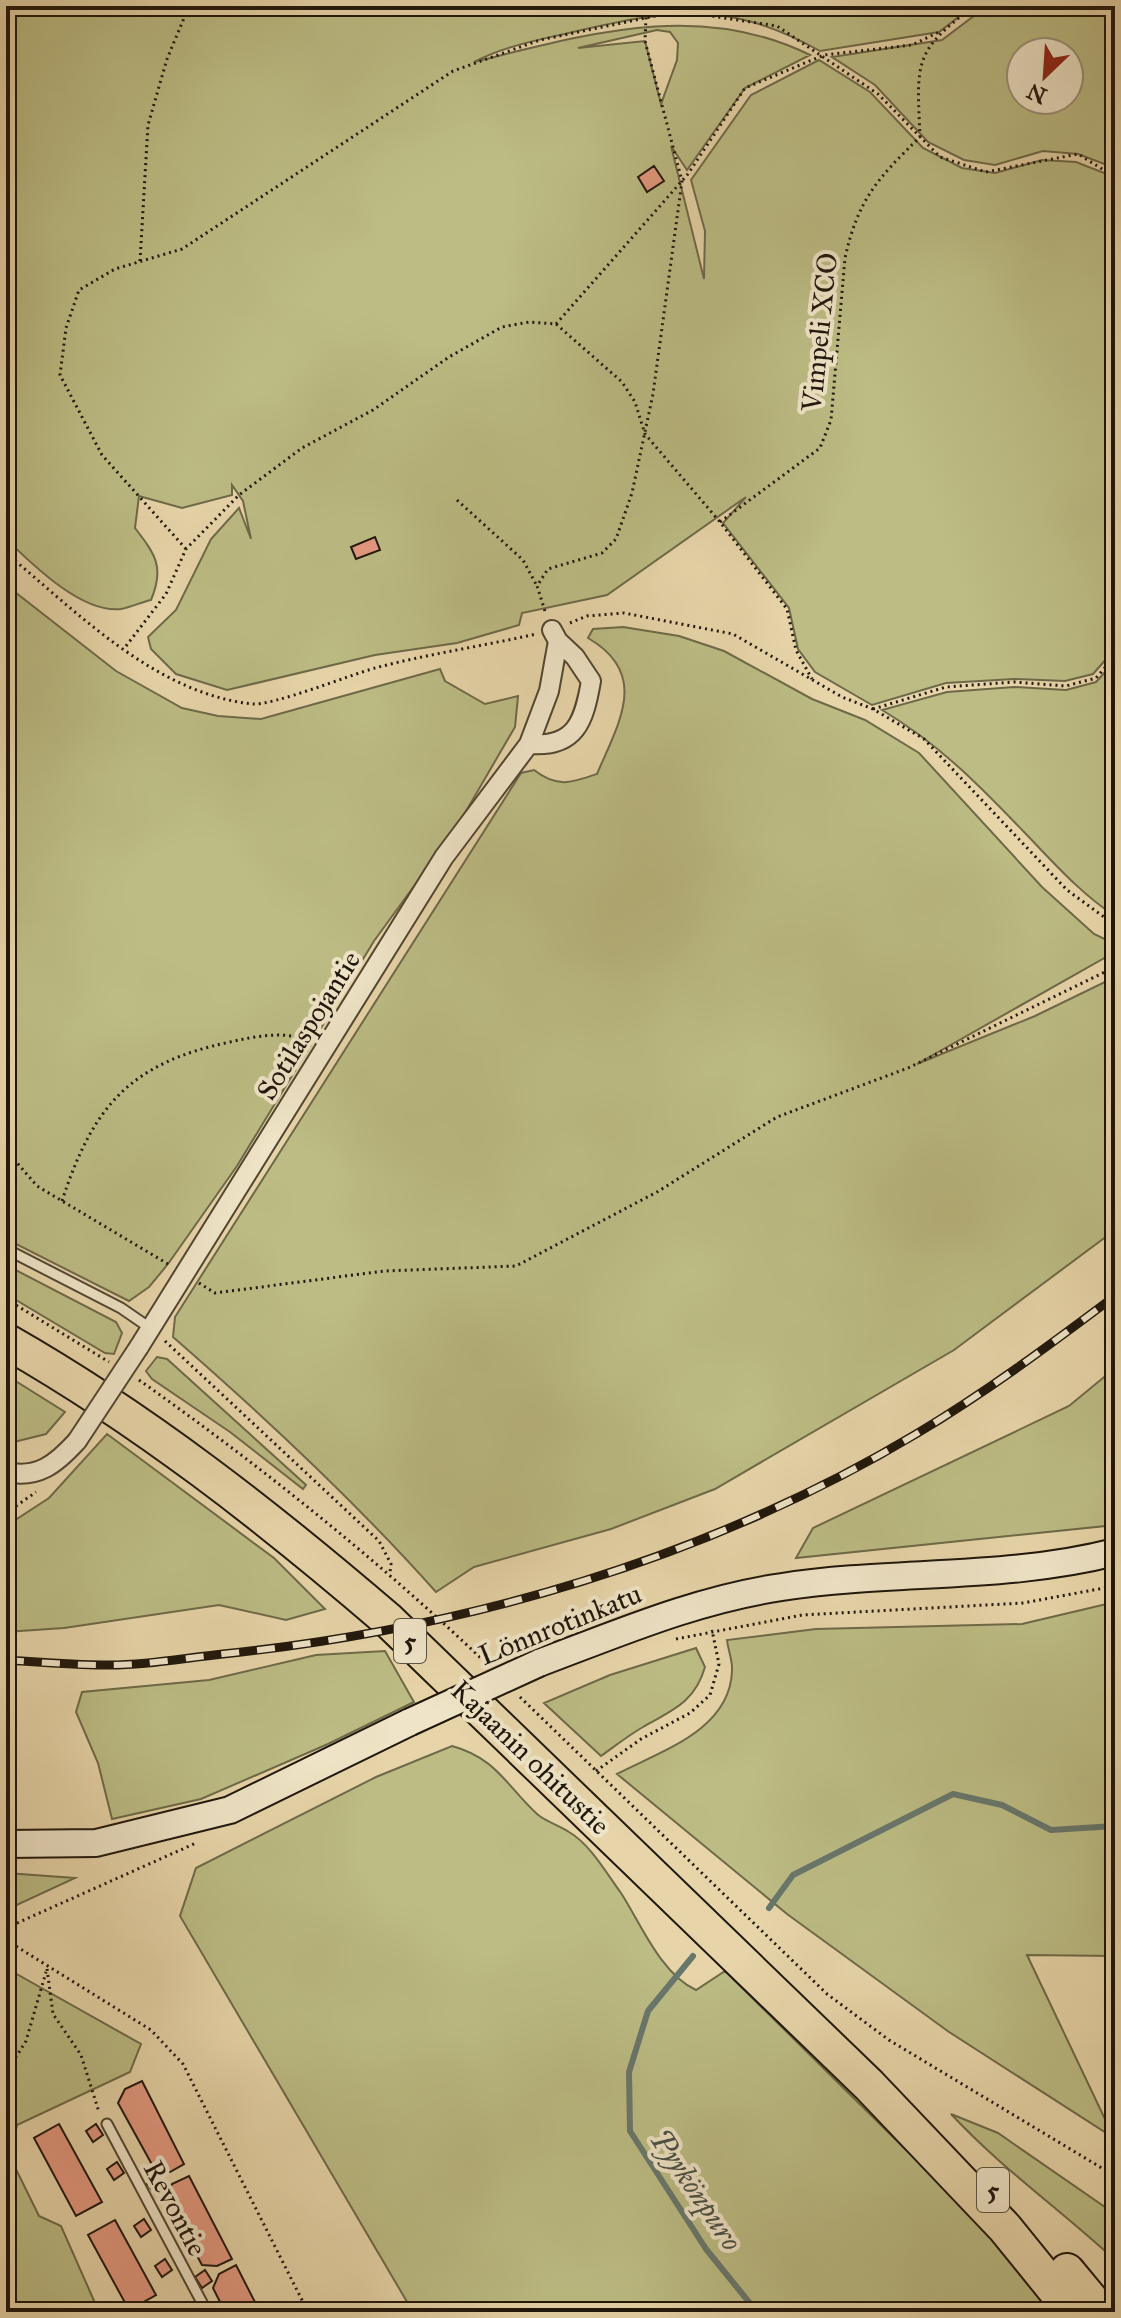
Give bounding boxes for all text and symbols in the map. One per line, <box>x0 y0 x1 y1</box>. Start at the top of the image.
north arrow <box>1005 36 1085 116</box>
text: N <box>1022 77 1051 110</box>
street label: Vimpeli XCO <box>794 251 845 414</box>
street label: Sotilaspojantie <box>249 944 368 1106</box>
street label: Lönnrotinkatu <box>474 1576 647 1673</box>
road number: 5 <box>394 1619 426 1663</box>
street label: Kajaanin ohitustie <box>444 1673 618 1842</box>
water label: Pyykönpuro <box>641 2122 750 2258</box>
street label: Revontie <box>136 2155 215 2262</box>
road number: 5 <box>977 2168 1009 2212</box>

